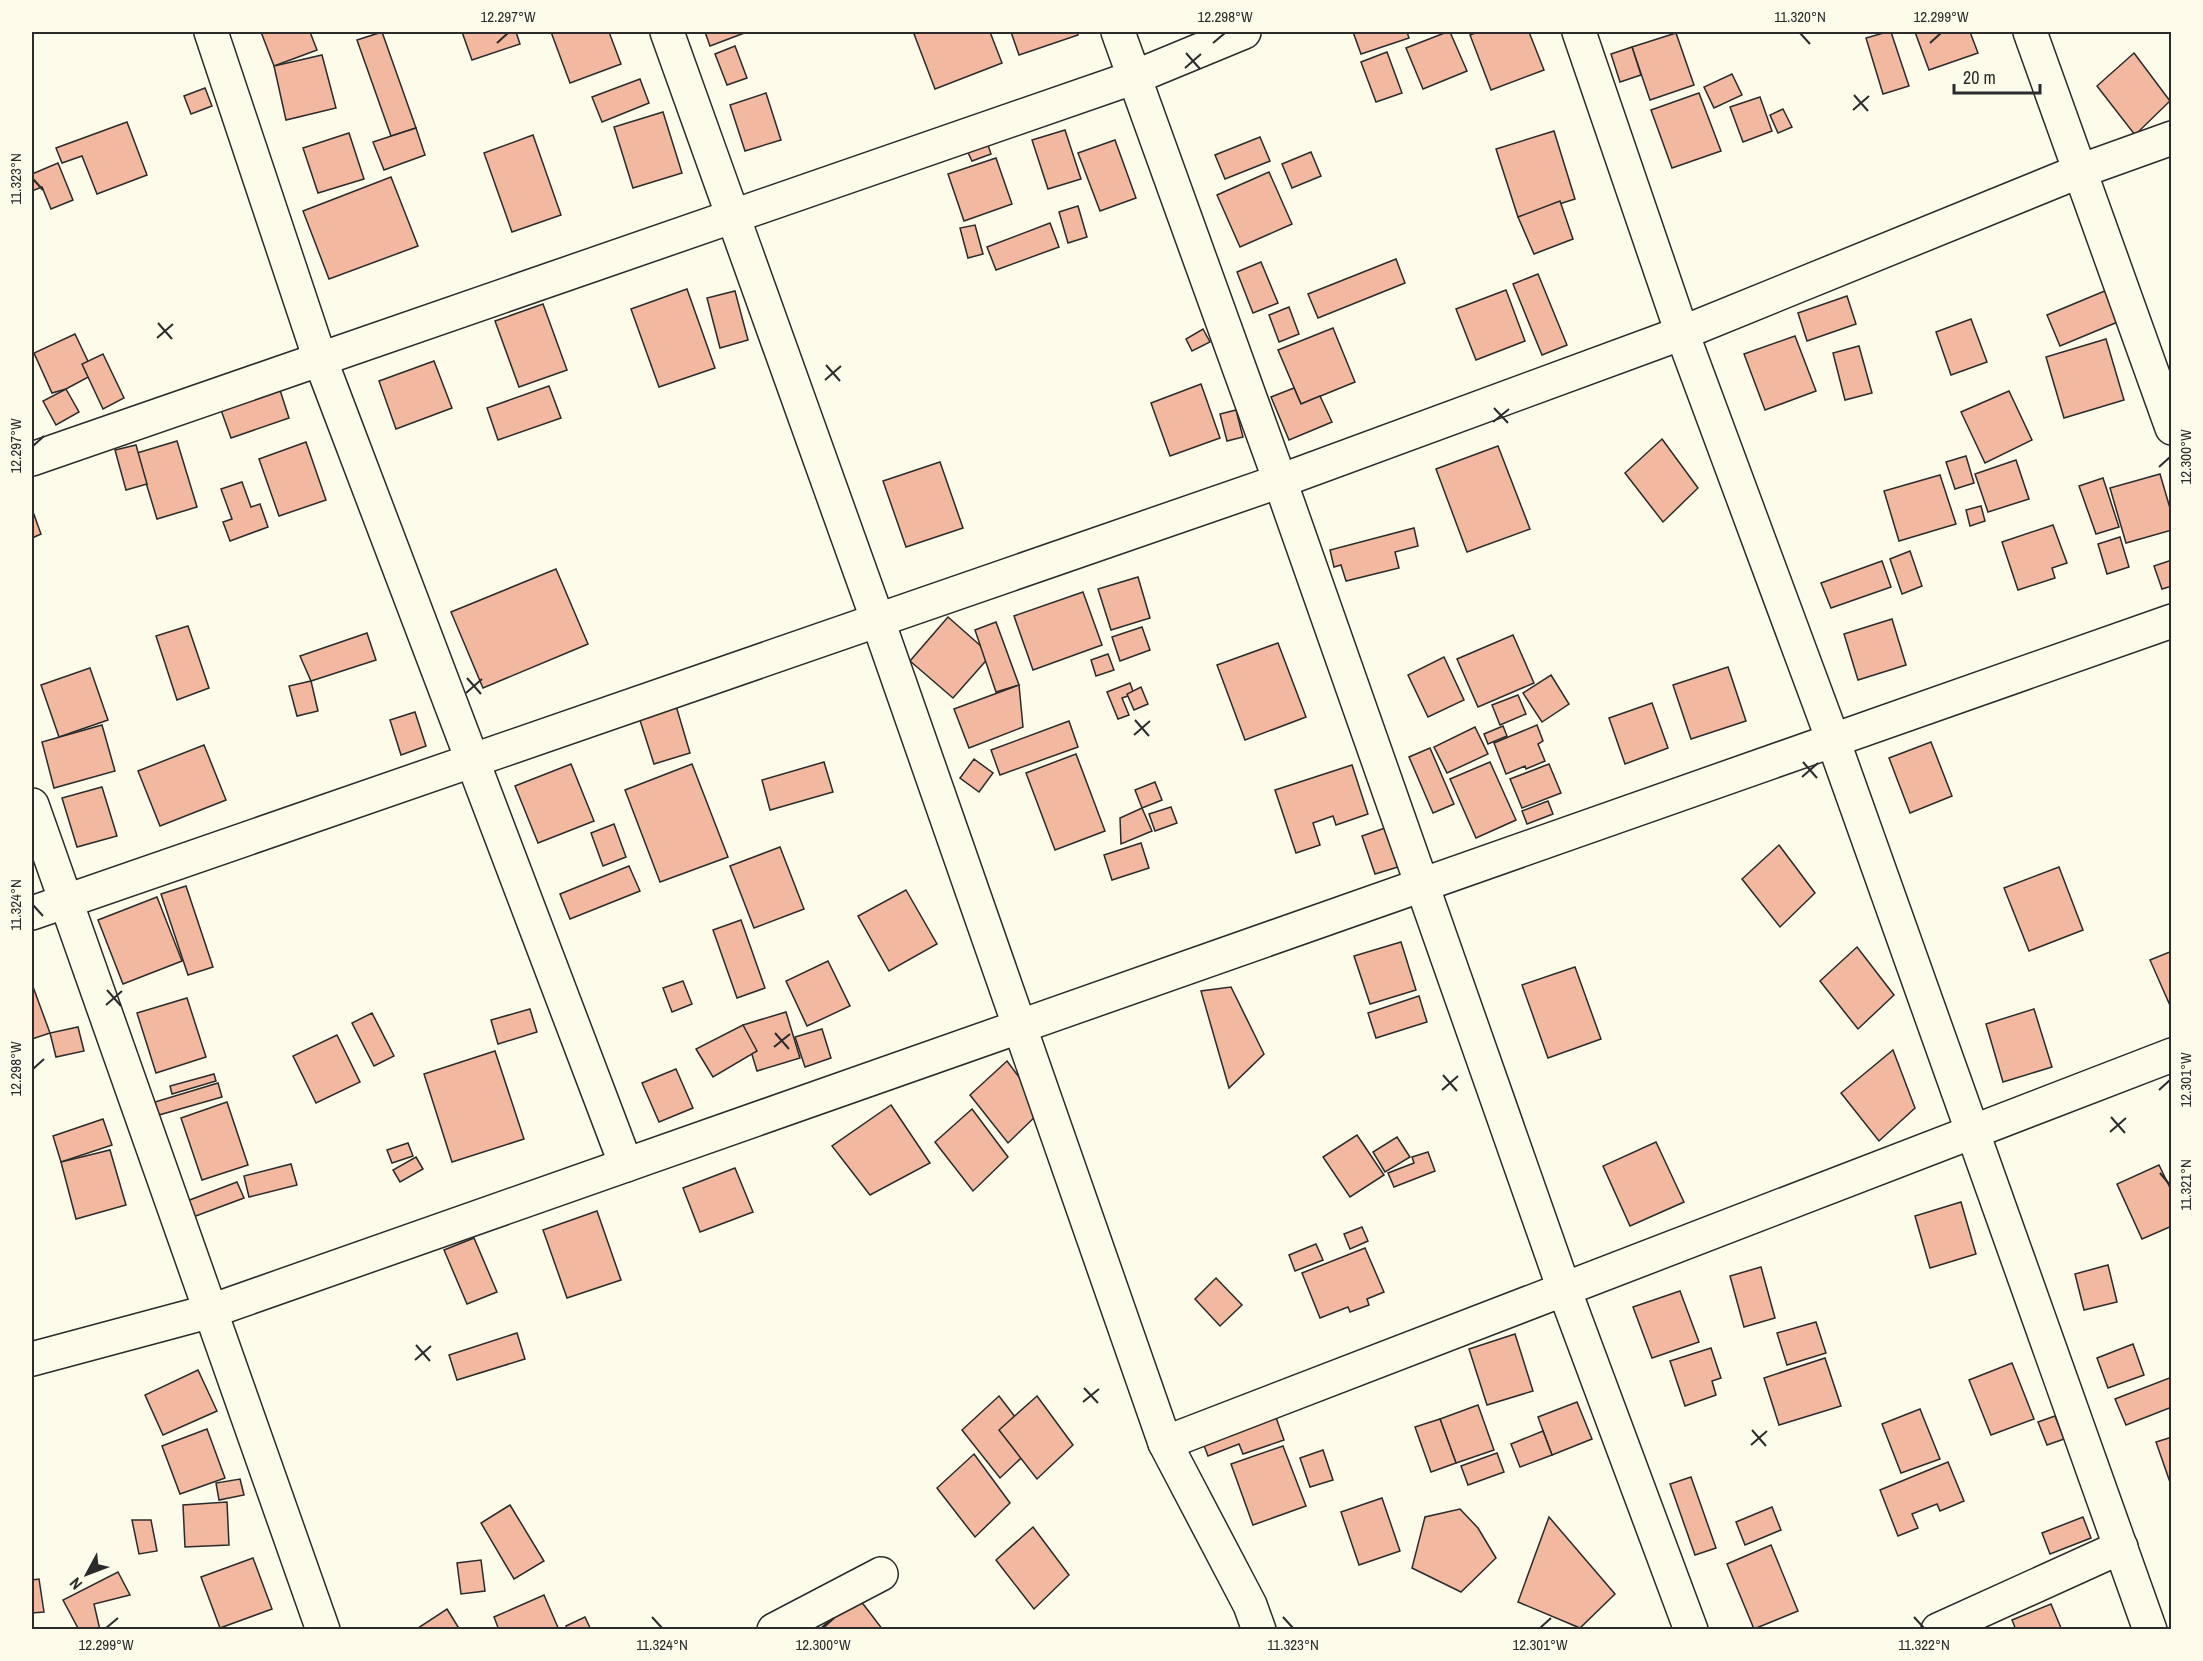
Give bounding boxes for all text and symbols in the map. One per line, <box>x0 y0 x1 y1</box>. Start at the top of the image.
text: 12.297°W <box>480 6 536 27</box>
text: 12.298°W <box>1197 6 1253 27</box>
text: 11.320°N <box>1774 6 1826 27</box>
text: 12.299°W <box>1913 6 1969 27</box>
scale bar <box>1954 57 2040 95</box>
text: 20 m <box>1963 65 1996 90</box>
text: 11.323°N <box>5 153 26 205</box>
text: 12.297°W <box>5 418 26 474</box>
text: 12.300°W <box>2175 429 2196 485</box>
text: 11.324°N <box>5 879 26 931</box>
text: 12.298°W <box>5 1041 26 1097</box>
text: 12.301°W <box>2175 1052 2196 1108</box>
text: 11.321°N <box>2175 1159 2196 1211</box>
north arrow <box>57 1544 117 1604</box>
text: N <box>64 1573 87 1595</box>
text: 12.299°W <box>78 1634 134 1655</box>
text: 11.324°N <box>636 1634 688 1655</box>
text: 12.300°W <box>795 1634 851 1655</box>
text: 11.323°N <box>1267 1634 1319 1655</box>
text: 12.301°W <box>1512 1634 1568 1655</box>
text: 11.322°N <box>1898 1634 1950 1655</box>

